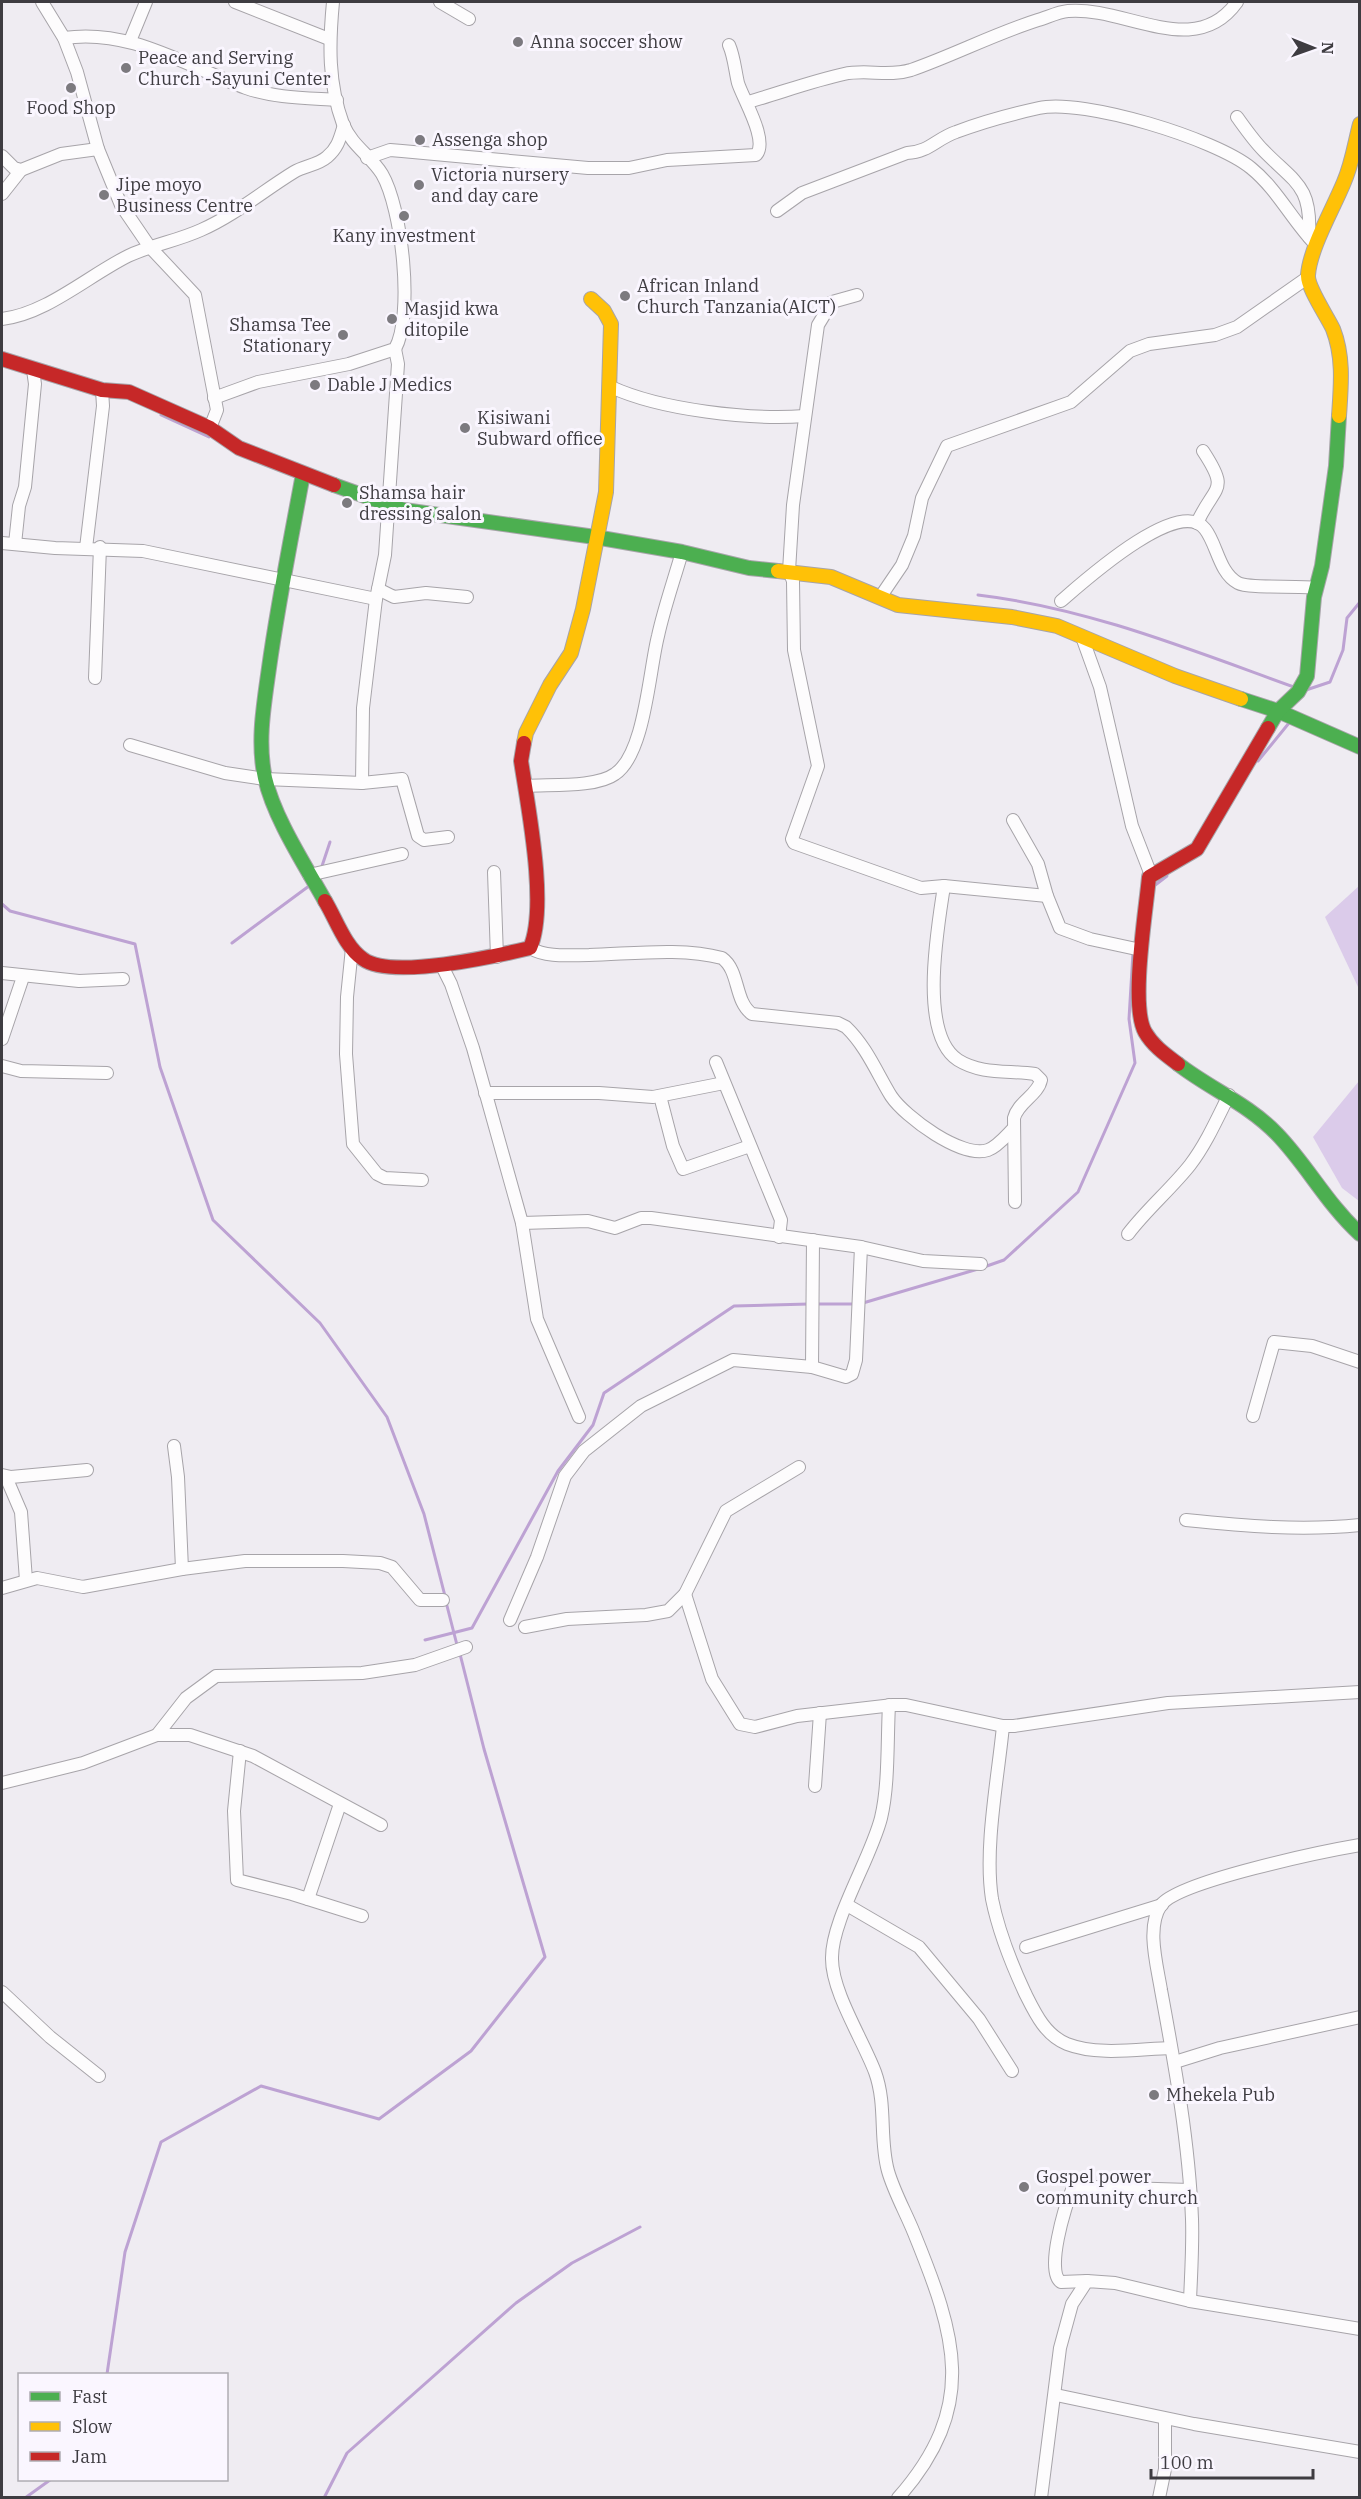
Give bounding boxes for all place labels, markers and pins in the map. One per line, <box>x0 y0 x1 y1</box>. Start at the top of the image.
place label: Anna soccer show <box>530 30 683 53</box>
marker: Anna soccer show <box>511 35 525 49</box>
place label: Peace and Serving Church -Sayuni Center <box>138 46 330 90</box>
marker: Peace and Serving Church -Sayuni Center <box>119 61 133 75</box>
marker: Food Shop <box>64 81 78 95</box>
place label: Food Shop <box>26 96 116 119</box>
place label: Assenga shop <box>432 128 548 151</box>
marker: Assenga shop <box>413 133 427 147</box>
place label: Victoria nursery and day care <box>431 163 569 207</box>
place label: Jipe moyo Business Centre <box>116 173 253 217</box>
marker: Victoria nursery and day care <box>412 178 426 192</box>
marker: Jipe moyo Business Centre <box>97 188 111 202</box>
marker: Kany investment <box>397 209 411 223</box>
place label: Kany investment <box>332 224 476 247</box>
place label: African Inland Church Tanzania(AICT) <box>637 274 836 318</box>
marker: African Inland Church Tanzania(AICT) <box>618 289 632 303</box>
place label: Masjid kwa ditopile <box>404 297 499 341</box>
marker: Masjid kwa ditopile <box>385 312 399 326</box>
place label: Shamsa Tee Stationary <box>229 313 331 357</box>
marker: Shamsa Tee Stationary <box>336 328 350 342</box>
place label: Dable J Medics <box>327 373 452 396</box>
marker: Dable J Medics <box>308 378 322 392</box>
place label: Kisiwani Subward office <box>477 406 603 450</box>
marker: Kisiwani Subward office <box>458 421 472 435</box>
place label: Shamsa hair dressing salon <box>359 481 482 525</box>
marker: Shamsa hair dressing salon <box>340 496 354 510</box>
place label: Mhekela Pub <box>1166 2083 1275 2106</box>
marker: Mhekela Pub <box>1147 2088 1161 2102</box>
place label: Gospel power community church <box>1036 2165 1198 2209</box>
marker: Gospel power community church <box>1017 2180 1031 2194</box>

